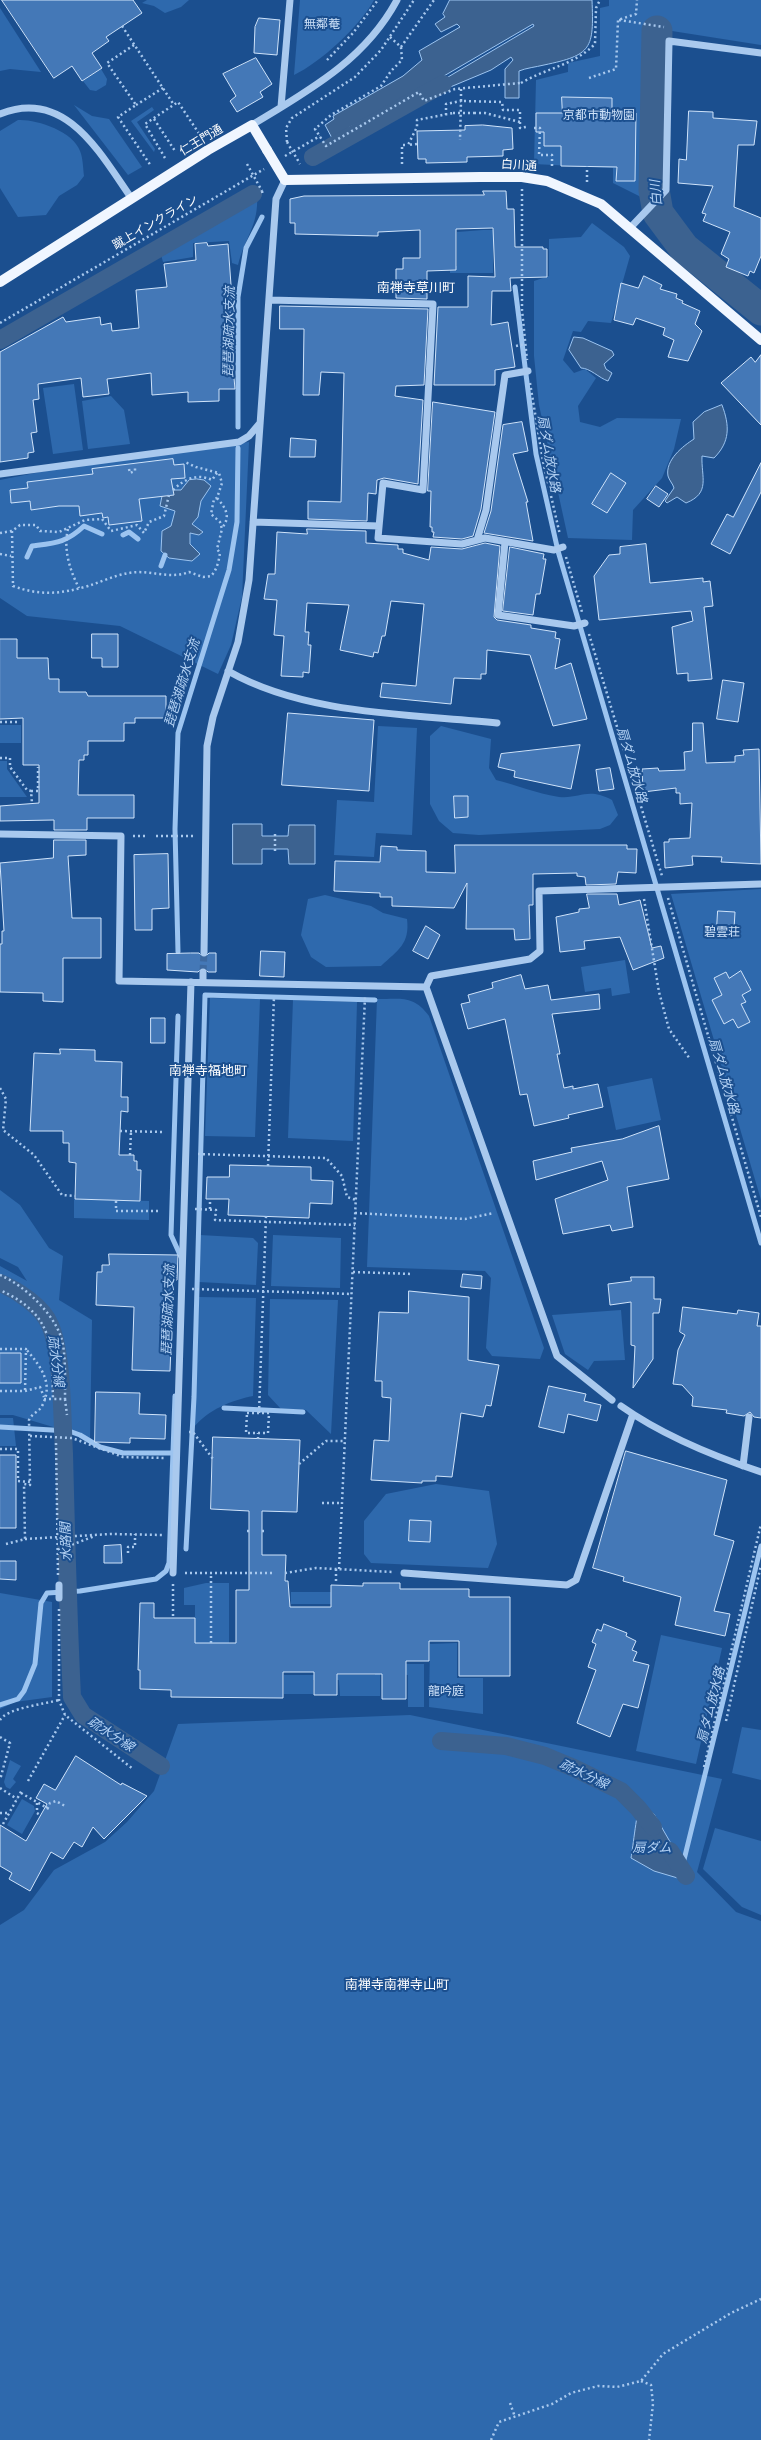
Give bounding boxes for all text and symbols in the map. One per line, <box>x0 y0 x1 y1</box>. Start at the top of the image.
park label: 無鄰菴 <box>304 17 340 31</box>
park label: 京都市動物園 <box>563 108 635 122</box>
street label: 仁王門通 <box>177 121 225 159</box>
street label: 白川通 <box>501 157 537 173</box>
water label: 白川 <box>647 179 665 207</box>
street label: 蹴上インクライン <box>110 192 200 252</box>
district label: 南禅寺草川町 <box>377 280 455 296</box>
water label: 琵琶湖疏水支流 <box>220 286 238 378</box>
water label: 扇ダム放水路 <box>535 414 563 494</box>
water label: 琵琶湖疏水支流 <box>161 637 203 729</box>
water label: 扇ダム放水路 <box>614 725 650 805</box>
park label: 碧雲荘 <box>704 925 740 939</box>
water label: 扇ダム放水路 <box>706 1036 742 1116</box>
district label: 南禅寺福地町 <box>169 1063 247 1079</box>
water label: 琵琶湖疏水支流 <box>159 1264 177 1356</box>
water label: 疏水分線 <box>45 1334 67 1388</box>
water label: 水路閣 <box>58 1522 74 1562</box>
water label: 扇ダム放水路 <box>694 1665 728 1745</box>
park label: 龍吟庭 <box>428 1684 464 1698</box>
water label: 疏水分線 <box>85 1713 137 1755</box>
water label: 疏水分線 <box>557 1756 611 1792</box>
water label: 扇ダム <box>633 1840 671 1856</box>
district label: 南禅寺南禅寺山町 <box>345 1977 449 1993</box>

